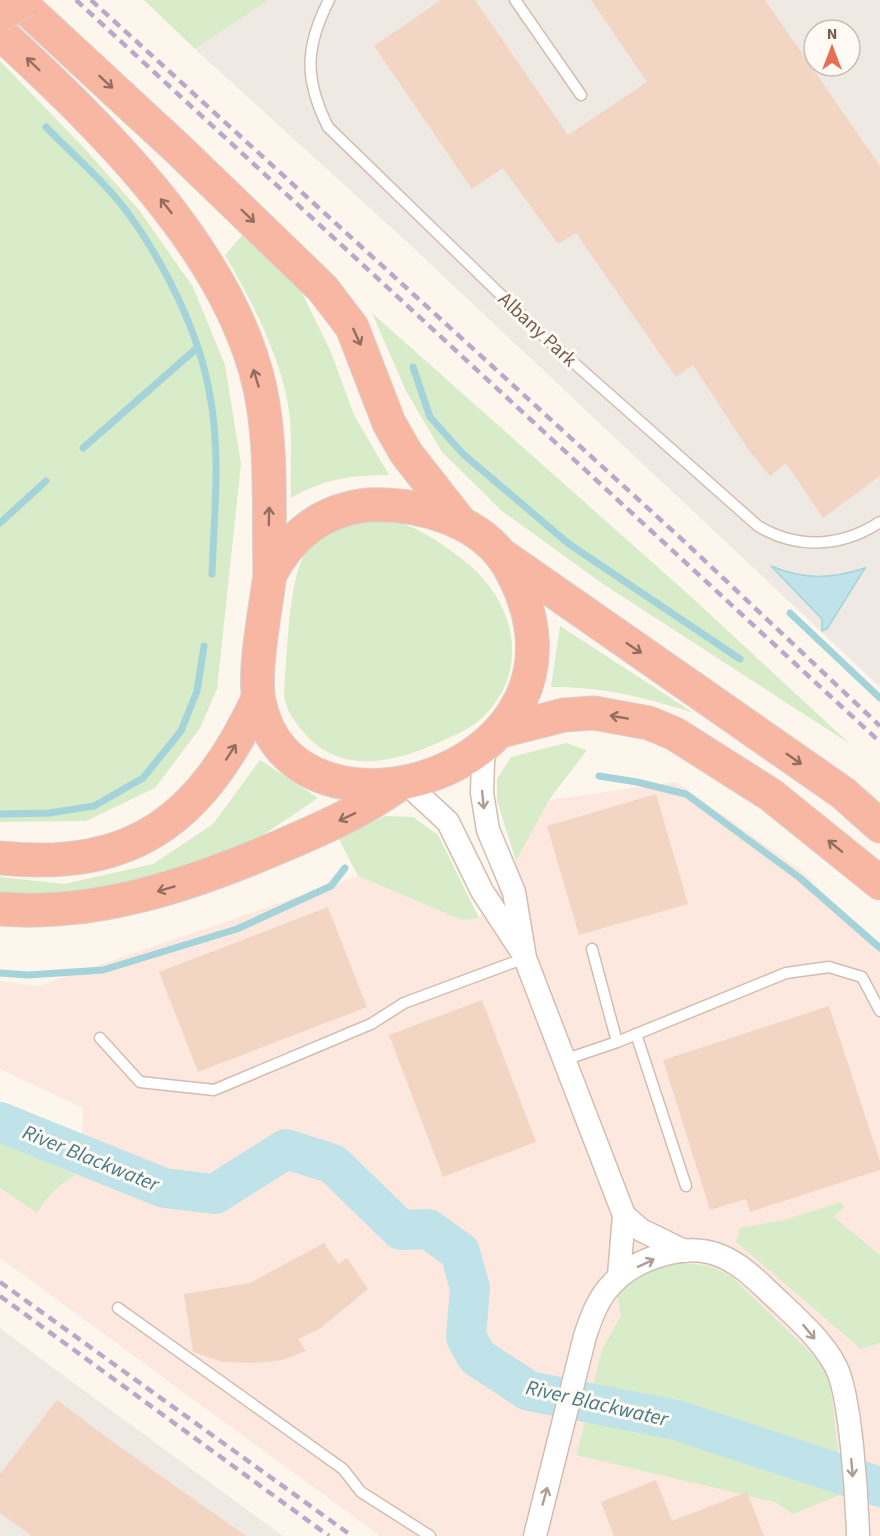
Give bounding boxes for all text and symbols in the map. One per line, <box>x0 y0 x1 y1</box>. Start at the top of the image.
north arrow <box>802 18 862 78</box>
text: N <box>827 23 837 45</box>
one-way arrow <box>26 57 41 71</box>
one-way arrow <box>98 75 113 89</box>
one-way arrow <box>159 199 172 215</box>
one-way arrow <box>241 209 256 223</box>
street label: Albany Park <box>492 286 583 374</box>
one-way arrow <box>352 327 364 345</box>
one-way arrow <box>250 368 261 387</box>
one-way arrow <box>263 506 275 526</box>
one-way arrow <box>625 641 642 654</box>
one-way arrow <box>610 711 629 722</box>
one-way arrow <box>225 744 237 761</box>
one-way arrow <box>785 753 802 765</box>
one-way arrow <box>478 789 489 809</box>
one-way arrow <box>339 812 357 823</box>
one-way arrow <box>827 839 843 852</box>
one-way arrow <box>157 884 176 895</box>
water label: River Blackwater <box>18 1117 165 1199</box>
one-way arrow <box>637 1256 655 1268</box>
one-way arrow <box>802 1324 815 1340</box>
water label: River Blackwater <box>523 1372 672 1434</box>
one-way arrow <box>847 1457 858 1477</box>
one-way arrow <box>540 1487 551 1506</box>

